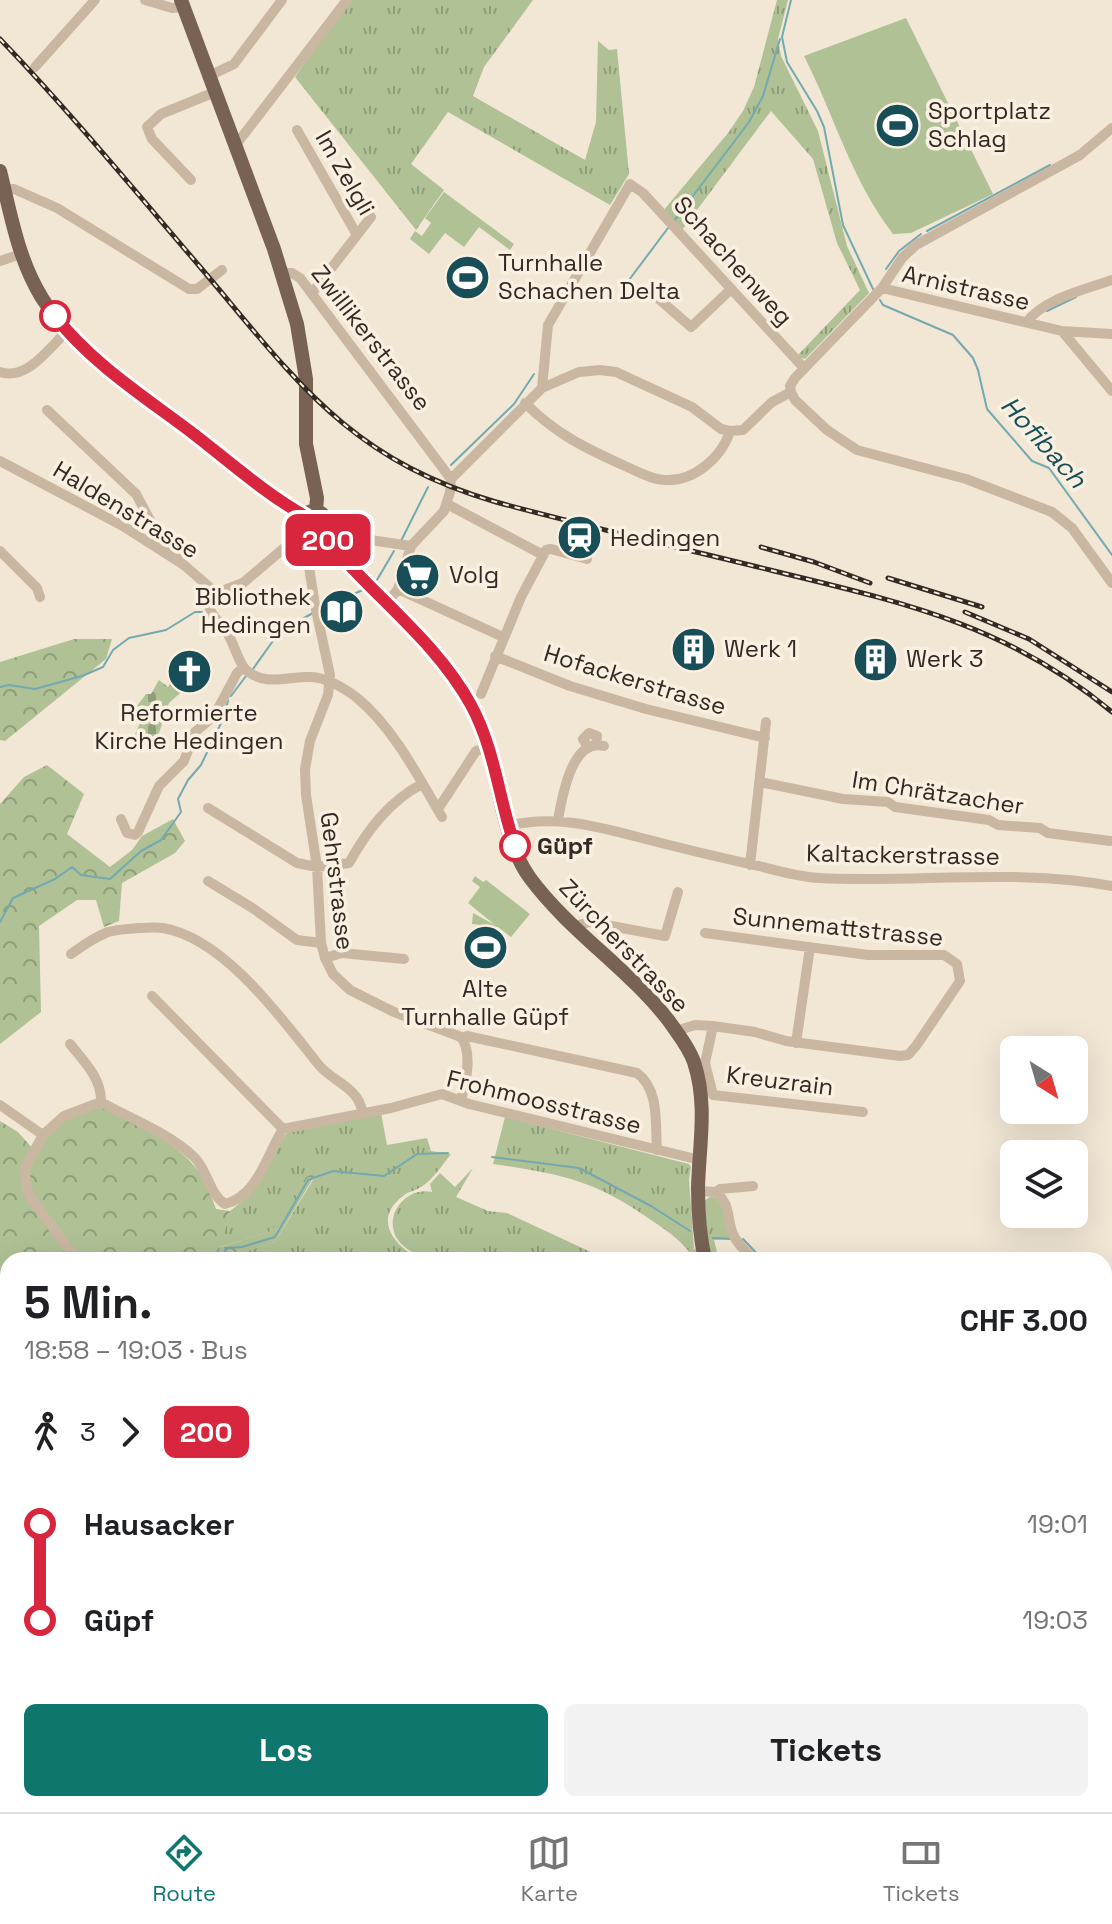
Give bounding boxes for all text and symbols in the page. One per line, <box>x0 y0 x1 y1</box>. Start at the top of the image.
place label: Sportplatz Schlag <box>928 95 1051 154</box>
sports icon: Sportplatz Schlag <box>873 101 921 149</box>
street label: Im Zelgli <box>309 125 382 221</box>
street label: Schachenweg <box>667 189 800 332</box>
place label: Turnhalle Schachen Delta <box>498 247 680 306</box>
sports icon: Turnhalle Schachen Delta <box>443 253 491 301</box>
street label: Zwillikerstrasse <box>305 258 438 417</box>
street label: Arnistrasse <box>899 258 1033 317</box>
unlabelled marker <box>40 301 70 331</box>
water label: Hofibach <box>994 389 1095 496</box>
street label: Haldenstrasse <box>48 454 205 565</box>
line badge: 200 <box>282 514 374 566</box>
station icon: Hedingen <box>555 514 603 562</box>
text: 200 <box>302 522 354 558</box>
place label: Hedingen <box>610 522 720 553</box>
supermarket icon: Volg <box>394 551 442 599</box>
place label: Volg <box>449 559 499 590</box>
place label: Bibliothek Hedingen <box>195 581 311 640</box>
library icon: Bibliothek Hedingen <box>318 587 366 635</box>
building icon: Werk 1 <box>669 625 717 673</box>
place label: Werk 1 <box>724 633 797 664</box>
building icon: Werk 3 <box>851 635 899 683</box>
street label: Hofackerstrasse <box>540 637 730 722</box>
place label: Werk 3 <box>906 643 984 674</box>
church icon: Reformierte Kirche Hedingen <box>165 647 213 695</box>
place label: Reformierte Kirche Hedingen <box>95 697 283 756</box>
street label: Im Chrätzacher <box>850 764 1026 821</box>
street label: Gehrstrasse <box>314 810 361 952</box>
place label: Güpf <box>537 830 593 861</box>
marker: Güpf <box>500 831 530 861</box>
street label: Kaltackerstrasse <box>806 837 1000 872</box>
street label: Zürcherstrasse <box>553 872 696 1019</box>
street label: Sunnemattstrasse <box>731 900 945 953</box>
sports icon: Alte Turnhalle Güpf <box>461 923 509 971</box>
place label: Alte Turnhalle Güpf <box>401 973 569 1032</box>
north arrow <box>1000 1036 1088 1124</box>
map controls <box>1000 1036 1088 1228</box>
street label: Kreuzrain <box>725 1059 835 1102</box>
street label: Frohmoosstrasse <box>444 1062 645 1141</box>
button: layers <box>1000 1140 1088 1228</box>
text: 5 Min. <box>24 1275 152 1331</box>
text: CHF 3.00 <box>960 1301 1088 1340</box>
text: 18:58 – 19:03 · Bus <box>24 1333 248 1367</box>
icon: walk <box>24 1410 68 1454</box>
icon: forward <box>108 1410 152 1454</box>
text: 200 <box>180 1414 233 1450</box>
text: 3 <box>80 1415 96 1449</box>
text: Hausacker <box>84 1505 235 1544</box>
text: 19:01 <box>1027 1507 1088 1541</box>
text: Güpf <box>84 1601 154 1640</box>
text: 19:03 <box>1022 1603 1088 1637</box>
button: Los <box>24 1704 548 1796</box>
button: Tickets <box>564 1704 1088 1796</box>
tab: Route <box>152 1831 216 1907</box>
tab: Karte <box>521 1831 578 1907</box>
tab: Tickets <box>883 1831 960 1907</box>

